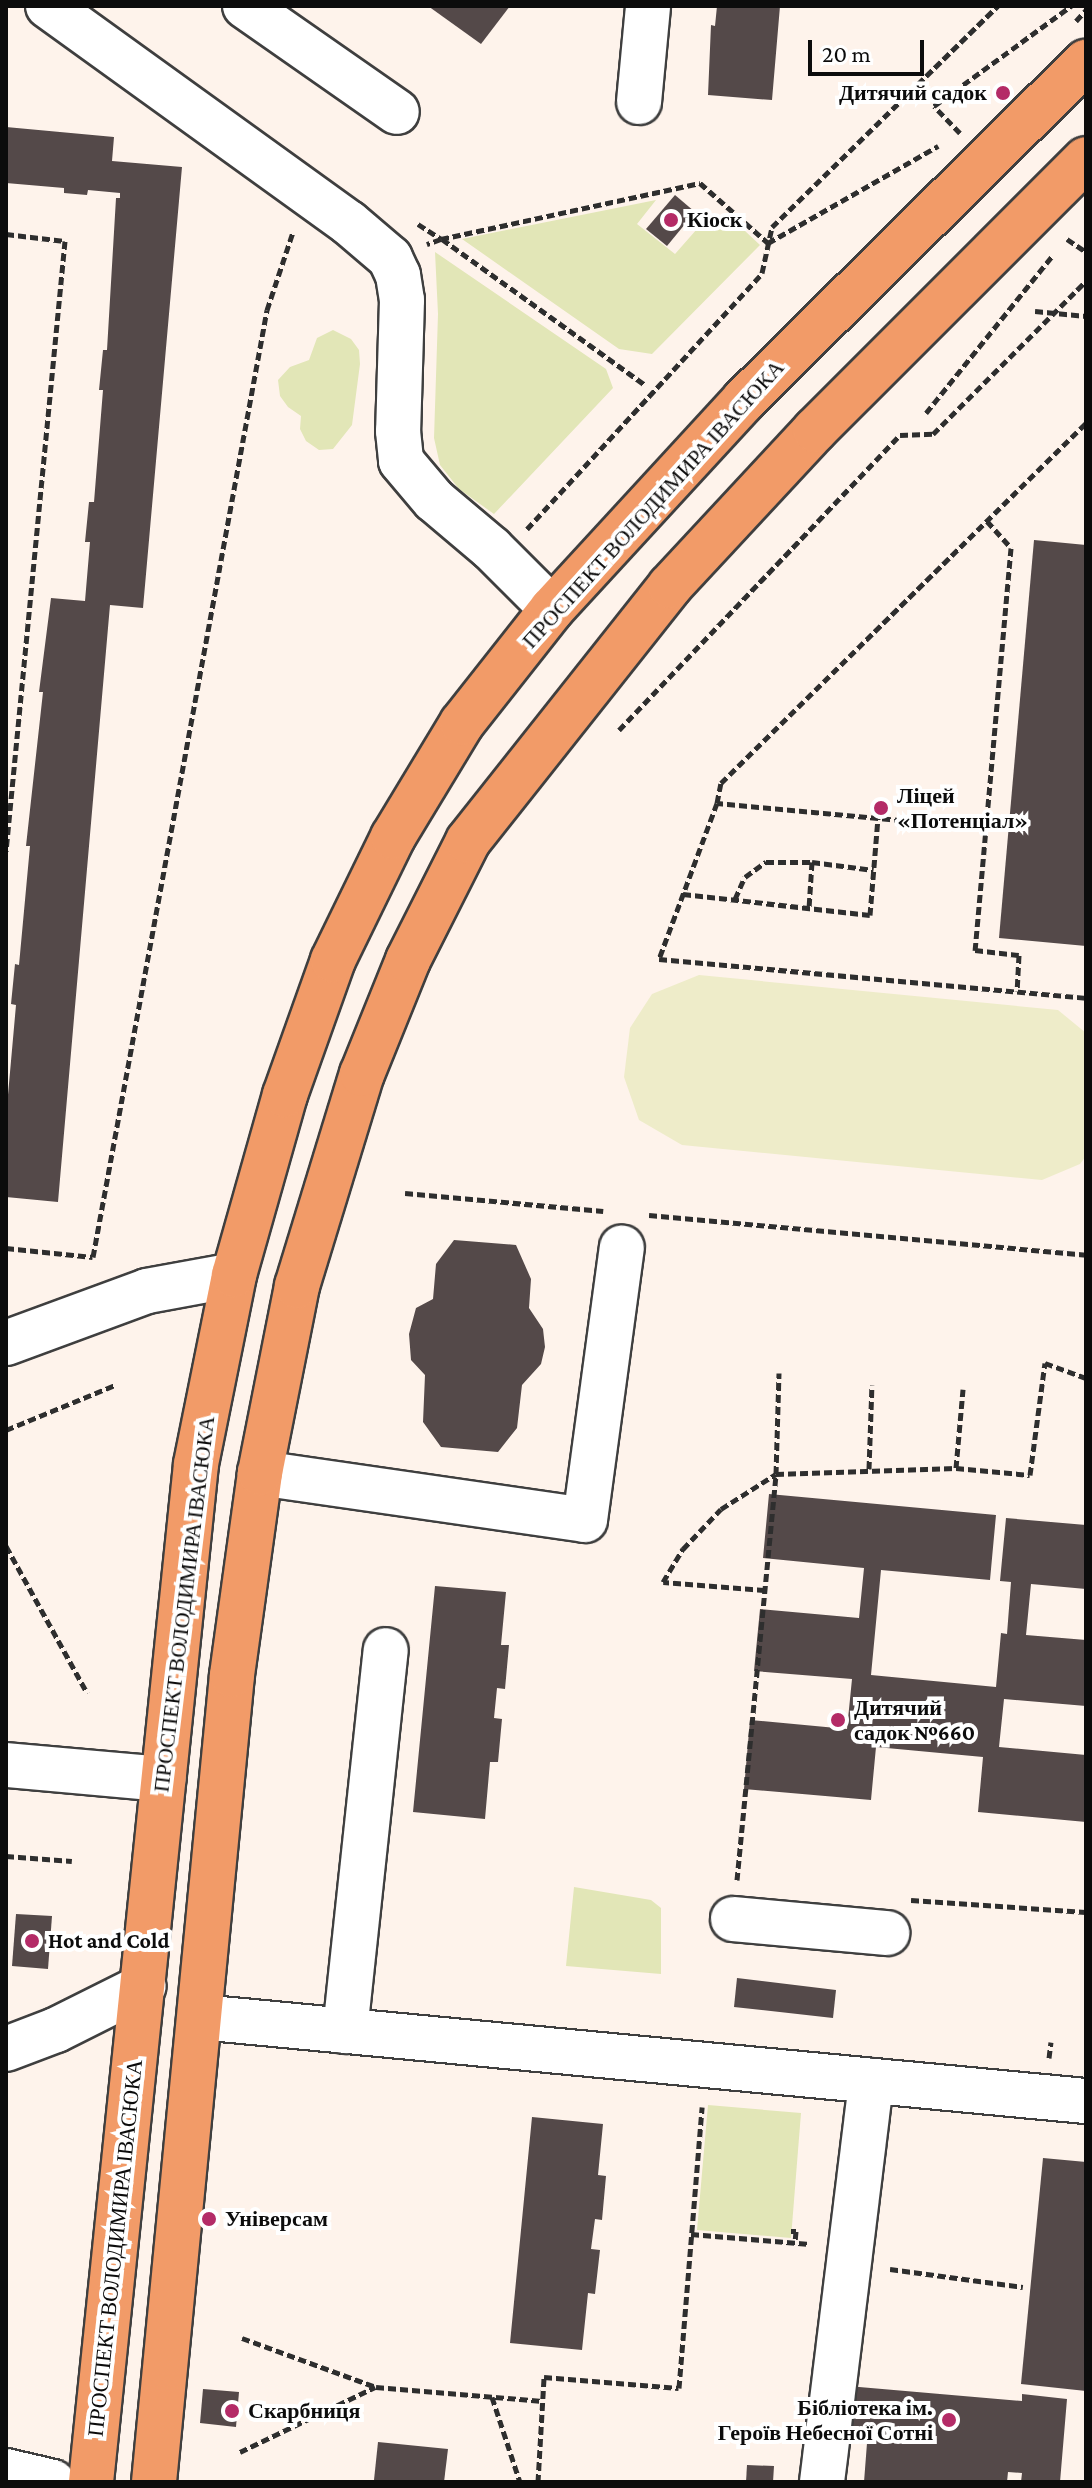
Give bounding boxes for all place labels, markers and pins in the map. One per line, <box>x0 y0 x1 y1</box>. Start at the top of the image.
place label: Дитячий садок <box>839 80 987 106</box>
marker: Дитячий садок <box>994 84 1012 102</box>
place label: Кіоск <box>687 207 743 233</box>
marker: Кіоск <box>662 211 680 229</box>
place label: Ліцей «Потенціал» <box>897 782 1028 834</box>
marker: Ліцей «Потенціал» <box>872 799 890 817</box>
place label: Дитячий садок №660 <box>854 1694 975 1746</box>
marker: Дитячий садок №660 <box>829 1711 847 1729</box>
place label: Hot and Cold <box>48 1928 169 1954</box>
marker: Hot and Cold <box>23 1932 41 1950</box>
place label: Універсам <box>225 2206 328 2232</box>
marker: Універсам <box>200 2210 218 2228</box>
place label: Бібліотека ім. Героїв Небесної Сотні <box>718 2394 933 2446</box>
place label: Скарбниця <box>248 2398 360 2424</box>
marker: Скарбниця <box>223 2402 241 2420</box>
marker: Бібліотека ім. Героїв Небесної Сотні <box>940 2411 958 2429</box>

